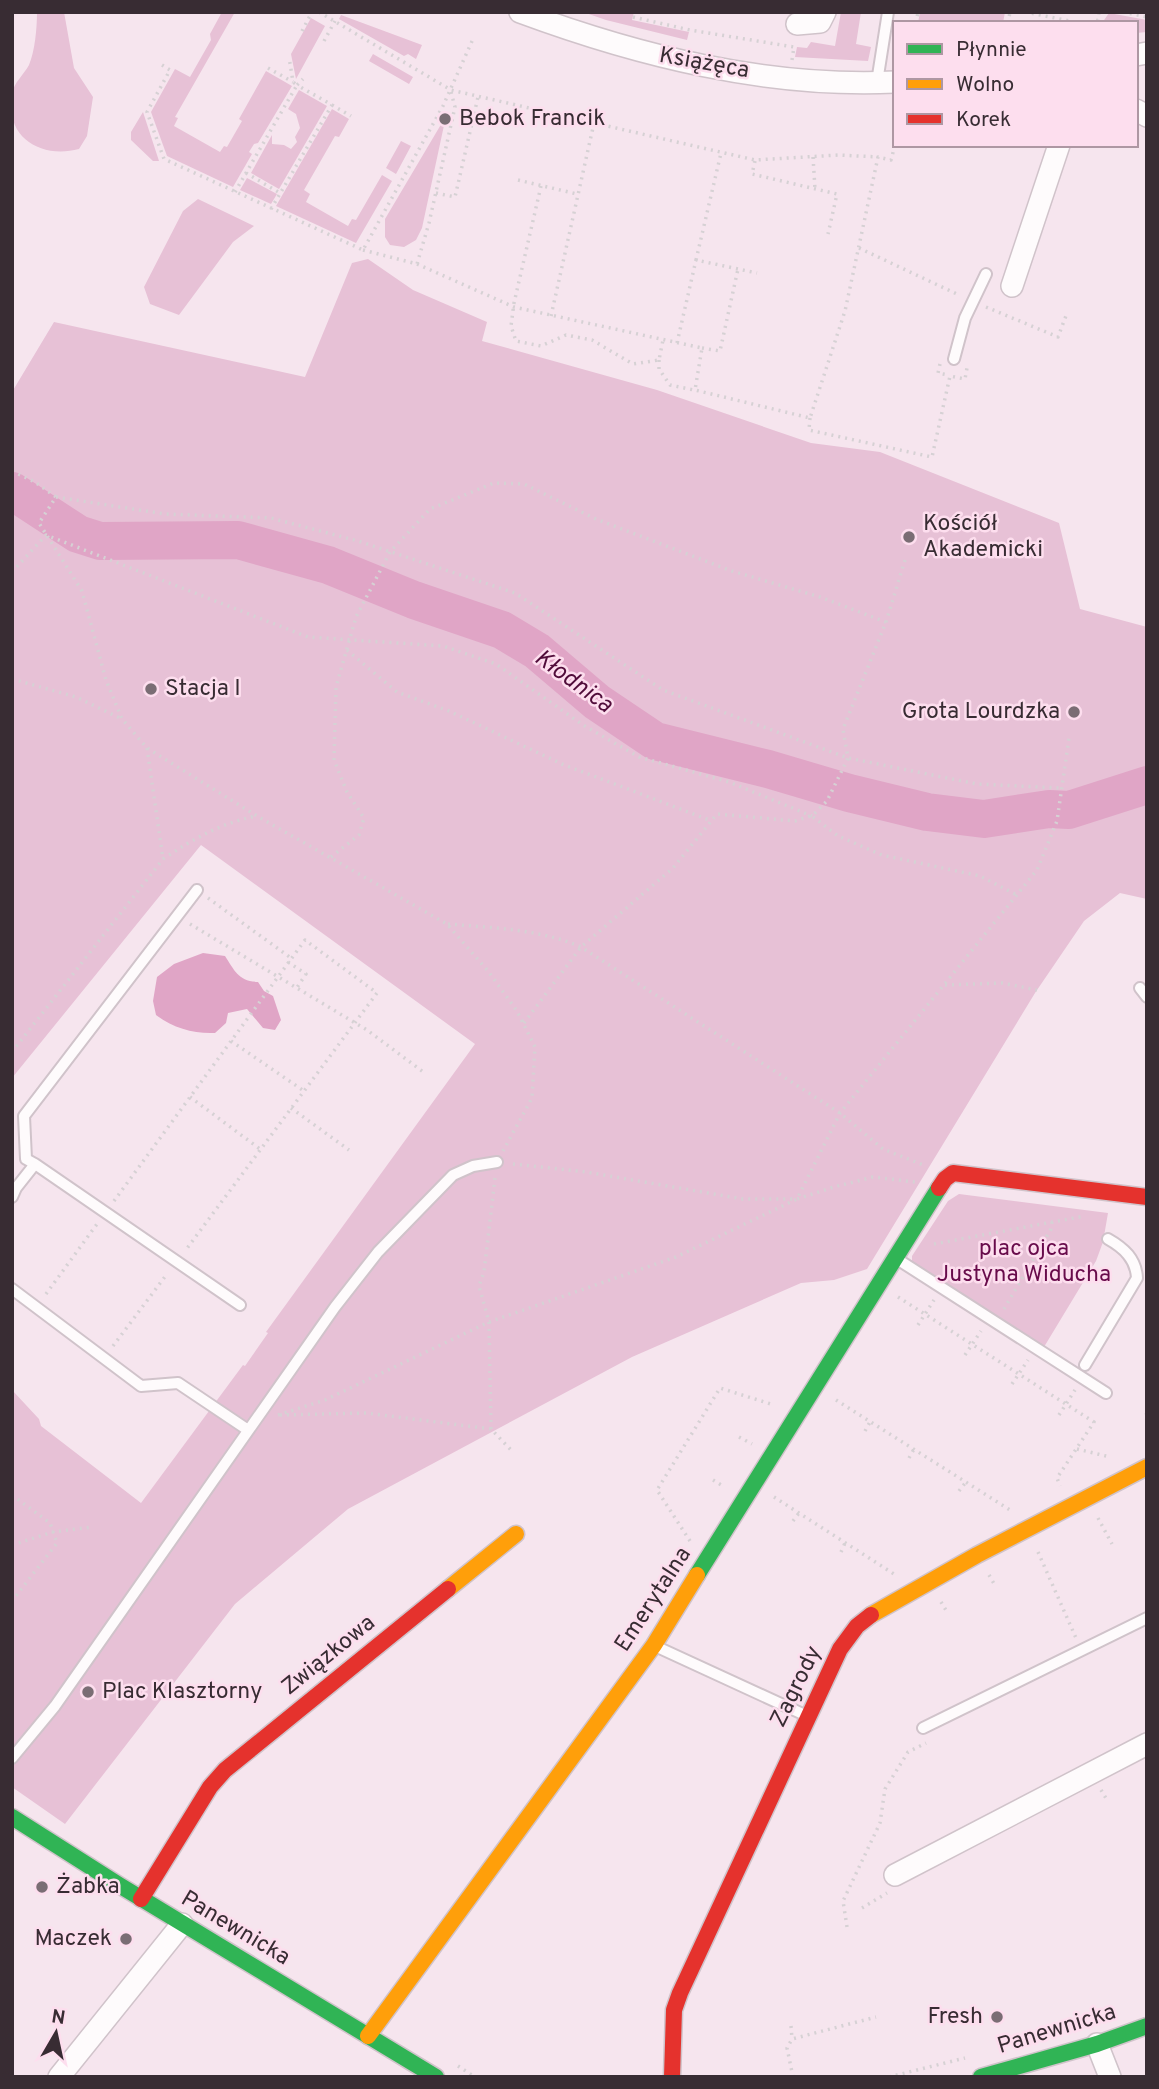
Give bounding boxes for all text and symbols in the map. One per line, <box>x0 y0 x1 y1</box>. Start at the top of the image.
legend <box>893 21 1138 147</box>
text: Płynnie <box>956 37 1027 64</box>
street label: Książęca <box>657 42 751 86</box>
text: Wolno <box>956 72 1014 99</box>
place label: Bebok Francik <box>459 105 605 134</box>
text: Korek <box>956 107 1011 134</box>
marker: Bebok Francik <box>437 111 453 127</box>
place label: Kościół Akademicki <box>923 510 1043 565</box>
marker: Kościół Akademicki <box>901 529 917 545</box>
water label: Kłodnica <box>528 643 619 721</box>
place label: Stacja I <box>165 675 241 704</box>
marker: Stacja I <box>143 681 159 697</box>
place label: Grota Lourdzka <box>902 698 1060 727</box>
marker: Grota Lourdzka <box>1066 704 1082 720</box>
park label: plac ojca Justyna Widucha <box>937 1235 1111 1290</box>
street label: Emerytalna <box>609 1542 699 1658</box>
street label: Związkowa <box>276 1609 382 1703</box>
street label: Zagrody <box>765 1641 829 1733</box>
place label: Plac Klasztorny <box>102 1678 262 1707</box>
marker: Plac Klasztorny <box>80 1684 96 1700</box>
place label: Żabka <box>56 1872 120 1902</box>
marker: Żabka <box>34 1879 50 1895</box>
street label: Panewnicka <box>175 1885 295 1973</box>
place label: Maczek <box>35 1925 112 1954</box>
marker: Maczek <box>118 1931 134 1947</box>
north arrow <box>21 1998 91 2068</box>
street label: Panewnicka <box>994 1998 1120 2062</box>
place label: Fresh <box>928 2003 983 2032</box>
text: N <box>50 2005 67 2031</box>
marker: Fresh <box>989 2009 1005 2025</box>

